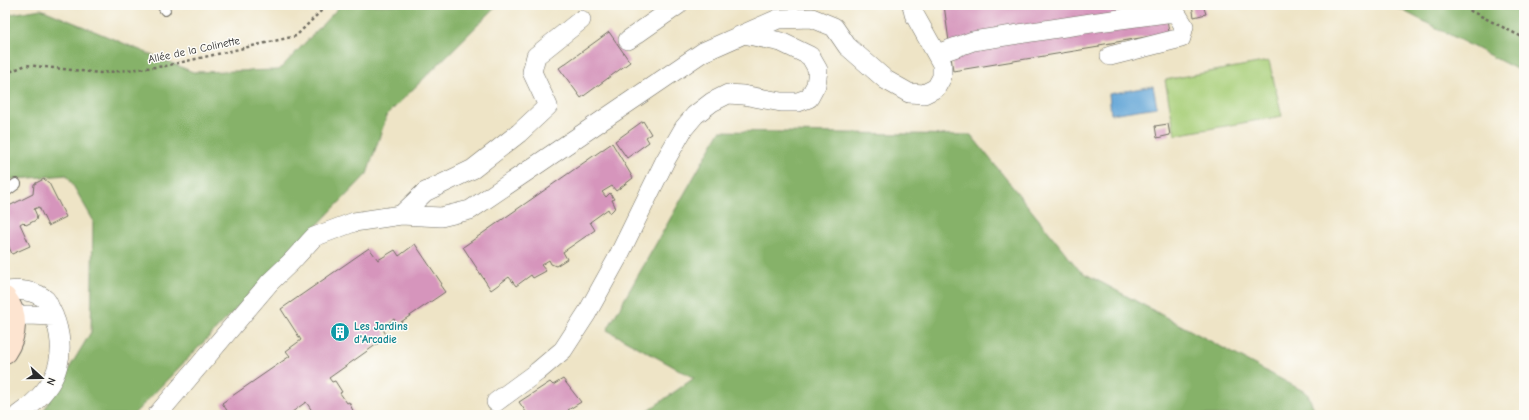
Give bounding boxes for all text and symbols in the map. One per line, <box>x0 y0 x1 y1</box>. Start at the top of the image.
street label: Allée de la Colinette <box>147 34 241 66</box>
place label: Les Jardins d'Arcadie <box>354 320 408 346</box>
building icon: Les Jardins d'Arcadie <box>329 321 351 343</box>
north arrow <box>22 358 62 398</box>
text: N <box>44 376 58 387</box>

